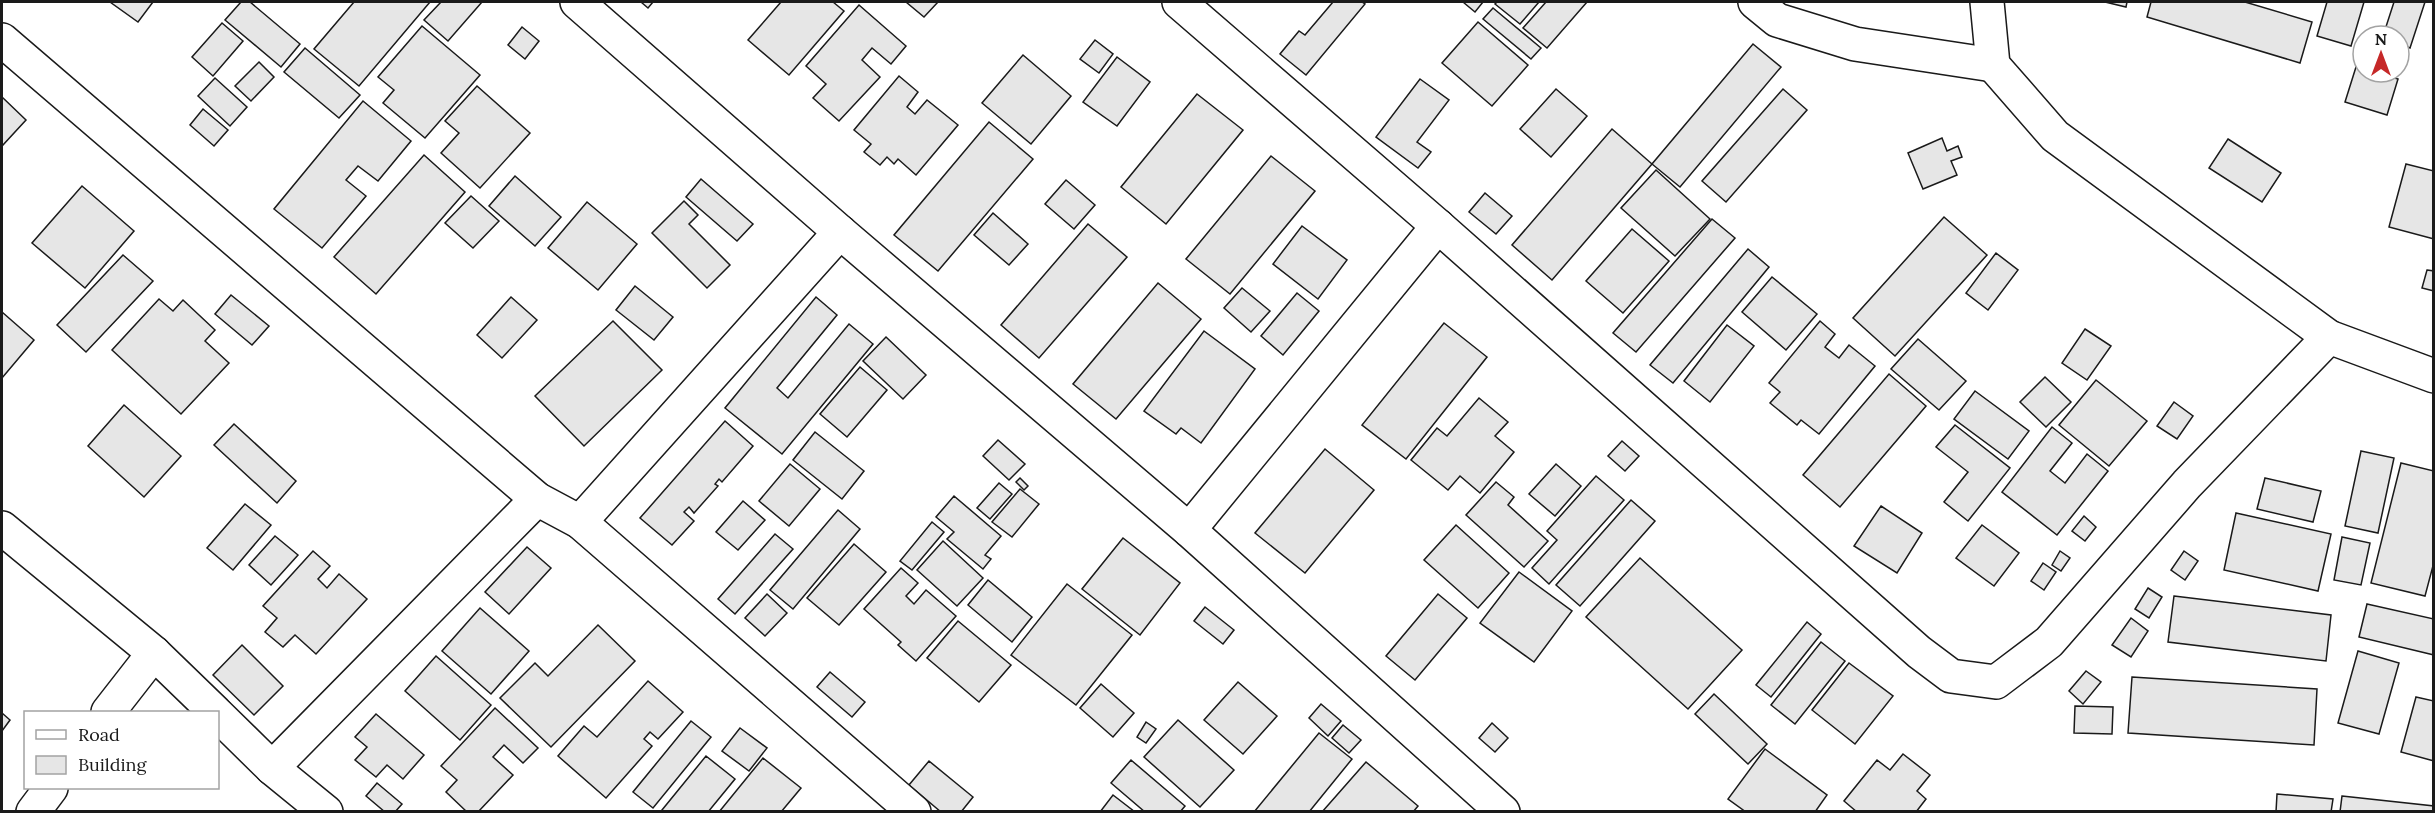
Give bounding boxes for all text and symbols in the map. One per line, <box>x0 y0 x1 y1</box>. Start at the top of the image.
north arrow <box>2351 24 2411 84</box>
text: N <box>2375 29 2387 49</box>
legend <box>24 711 219 789</box>
text: Road <box>78 723 120 746</box>
text: Building <box>78 753 148 776</box>

